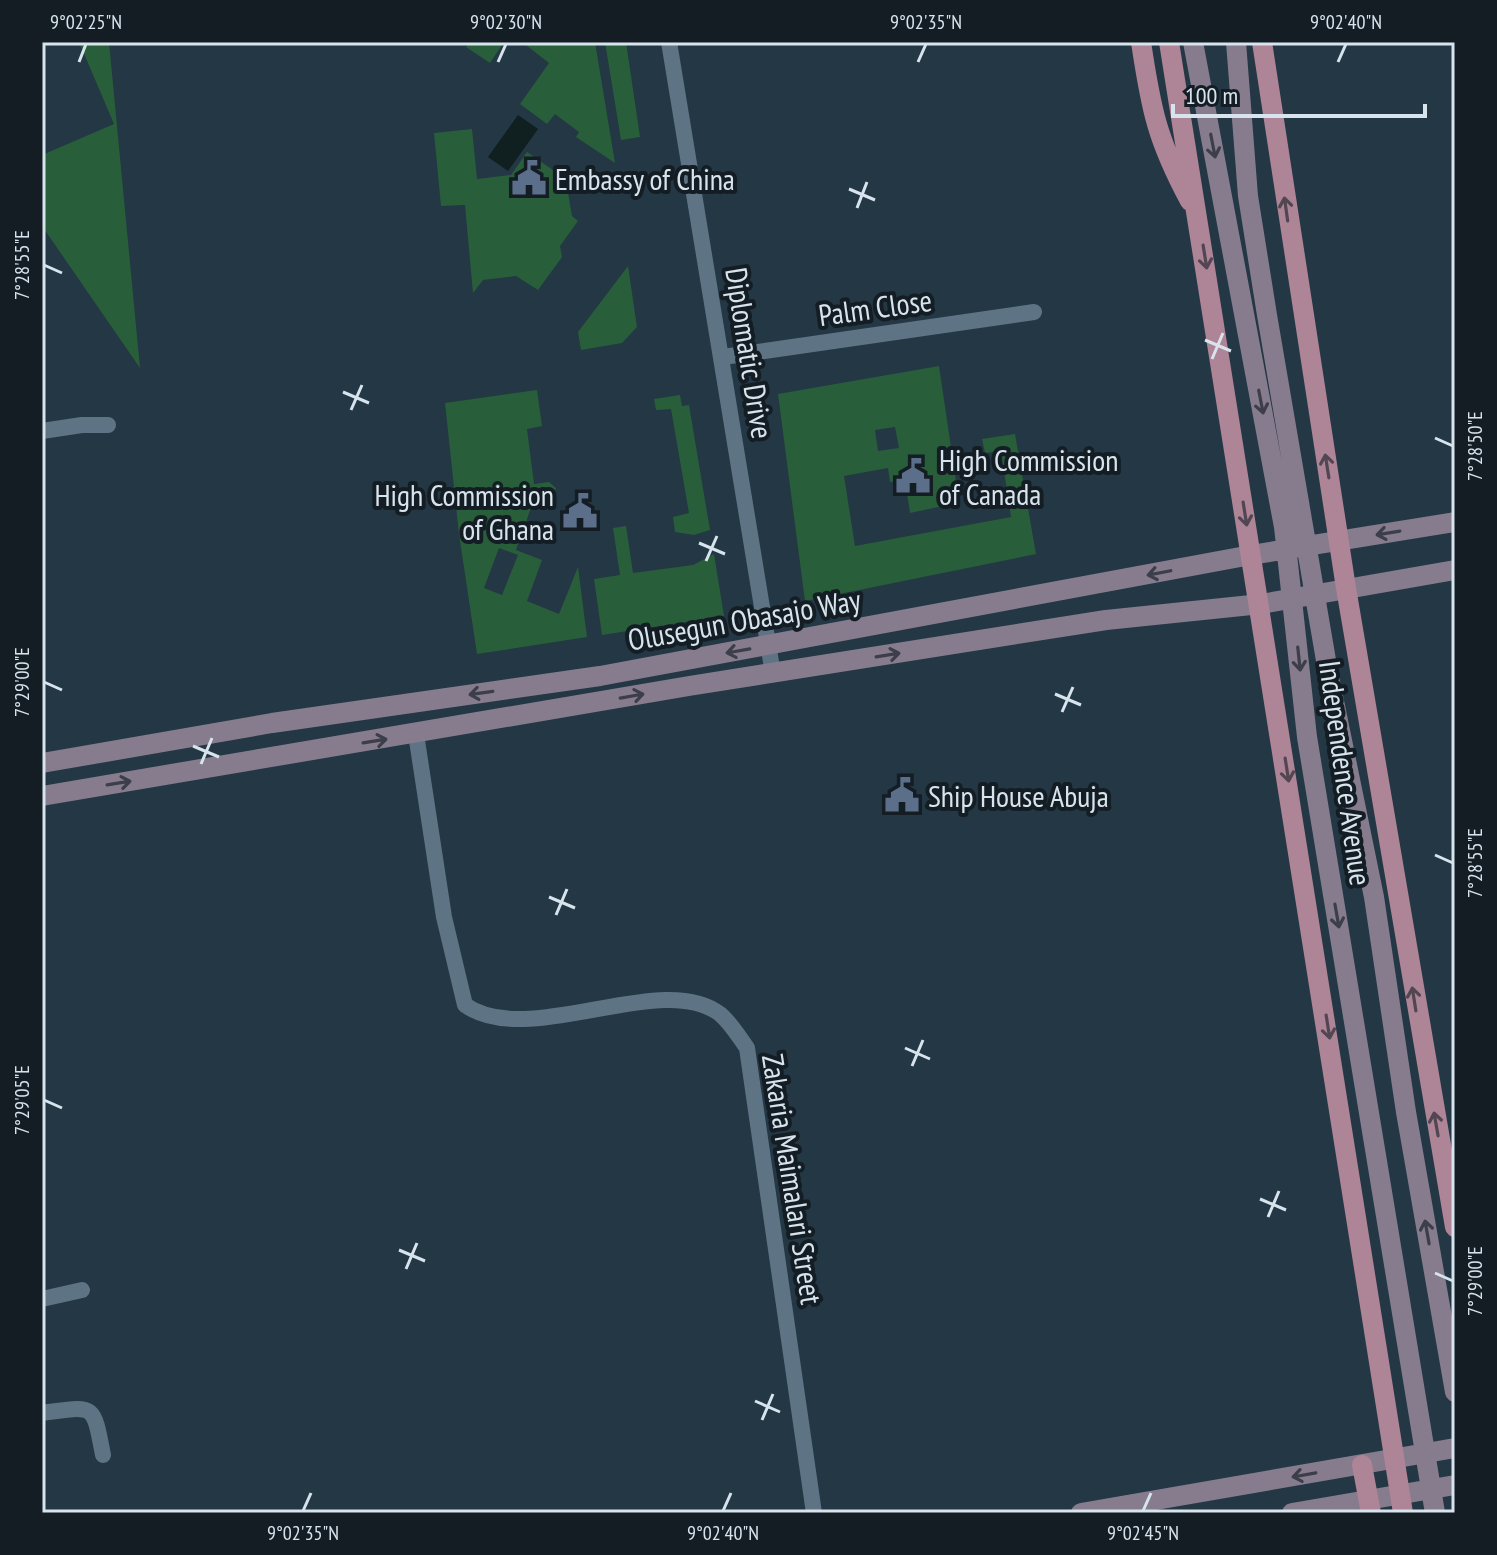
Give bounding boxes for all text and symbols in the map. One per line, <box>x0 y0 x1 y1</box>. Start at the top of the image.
text: 9°02'25"N <box>50 9 122 35</box>
text: 9°02'30"N <box>470 9 542 35</box>
text: 9°02'35"N <box>890 9 962 35</box>
text: 9°02'40"N <box>1310 9 1382 35</box>
scale bar <box>1173 68 1425 118</box>
text: 100 m <box>1185 80 1238 111</box>
one-way arrow <box>1206 133 1221 158</box>
public building icon: Embassy of China <box>510 159 548 197</box>
place label: Embassy of China <box>555 159 735 198</box>
one-way arrow <box>1278 197 1293 222</box>
text: 7°28'55"E <box>9 230 35 300</box>
one-way arrow <box>1198 244 1213 269</box>
street label: Diplomatic Drive <box>717 265 783 441</box>
street label: Palm Close <box>816 280 934 334</box>
one-way arrow <box>1254 388 1269 414</box>
text: 7°28'50"E <box>1462 411 1488 481</box>
place label: High Commission of Canada <box>939 440 1118 513</box>
one-way arrow <box>1319 454 1334 479</box>
public building icon: High Commission of Canada <box>894 457 932 495</box>
place label: High Commission of Ghana <box>375 475 554 548</box>
public building icon: High Commission of Ghana <box>561 492 599 530</box>
one-way arrow <box>1238 501 1253 526</box>
one-way arrow <box>1376 526 1402 541</box>
one-way arrow <box>1146 566 1172 581</box>
street label: Olusegun Obasajo Way <box>625 579 864 659</box>
one-way arrow <box>726 644 751 659</box>
one-way arrow <box>1291 645 1306 672</box>
text: 7°29'00"E <box>9 647 35 717</box>
one-way arrow <box>875 647 901 662</box>
street label: Independence Avenue <box>1311 658 1381 888</box>
one-way arrow <box>469 686 494 701</box>
one-way arrow <box>618 688 644 703</box>
one-way arrow <box>362 732 388 747</box>
one-way arrow <box>1281 757 1296 783</box>
one-way arrow <box>106 775 131 790</box>
public building icon: Ship House Abuja <box>883 776 921 814</box>
place label: Ship House Abuja <box>928 776 1109 815</box>
text: 7°28'55"E <box>1462 828 1488 898</box>
one-way arrow <box>1331 903 1346 928</box>
one-way arrow <box>1406 987 1421 1012</box>
one-way arrow <box>1321 1014 1336 1039</box>
street label: Zakaria Maimalari Street <box>754 1051 832 1308</box>
text: 7°29'05"E <box>9 1065 35 1135</box>
one-way arrow <box>1427 1112 1442 1137</box>
one-way arrow <box>1419 1220 1434 1245</box>
text: 7°29'00"E <box>1462 1246 1488 1316</box>
one-way arrow <box>1292 1468 1317 1483</box>
text: 9°02'35"N <box>267 1520 339 1546</box>
text: 9°02'40"N <box>687 1520 759 1546</box>
text: 9°02'45"N <box>1107 1520 1179 1546</box>

